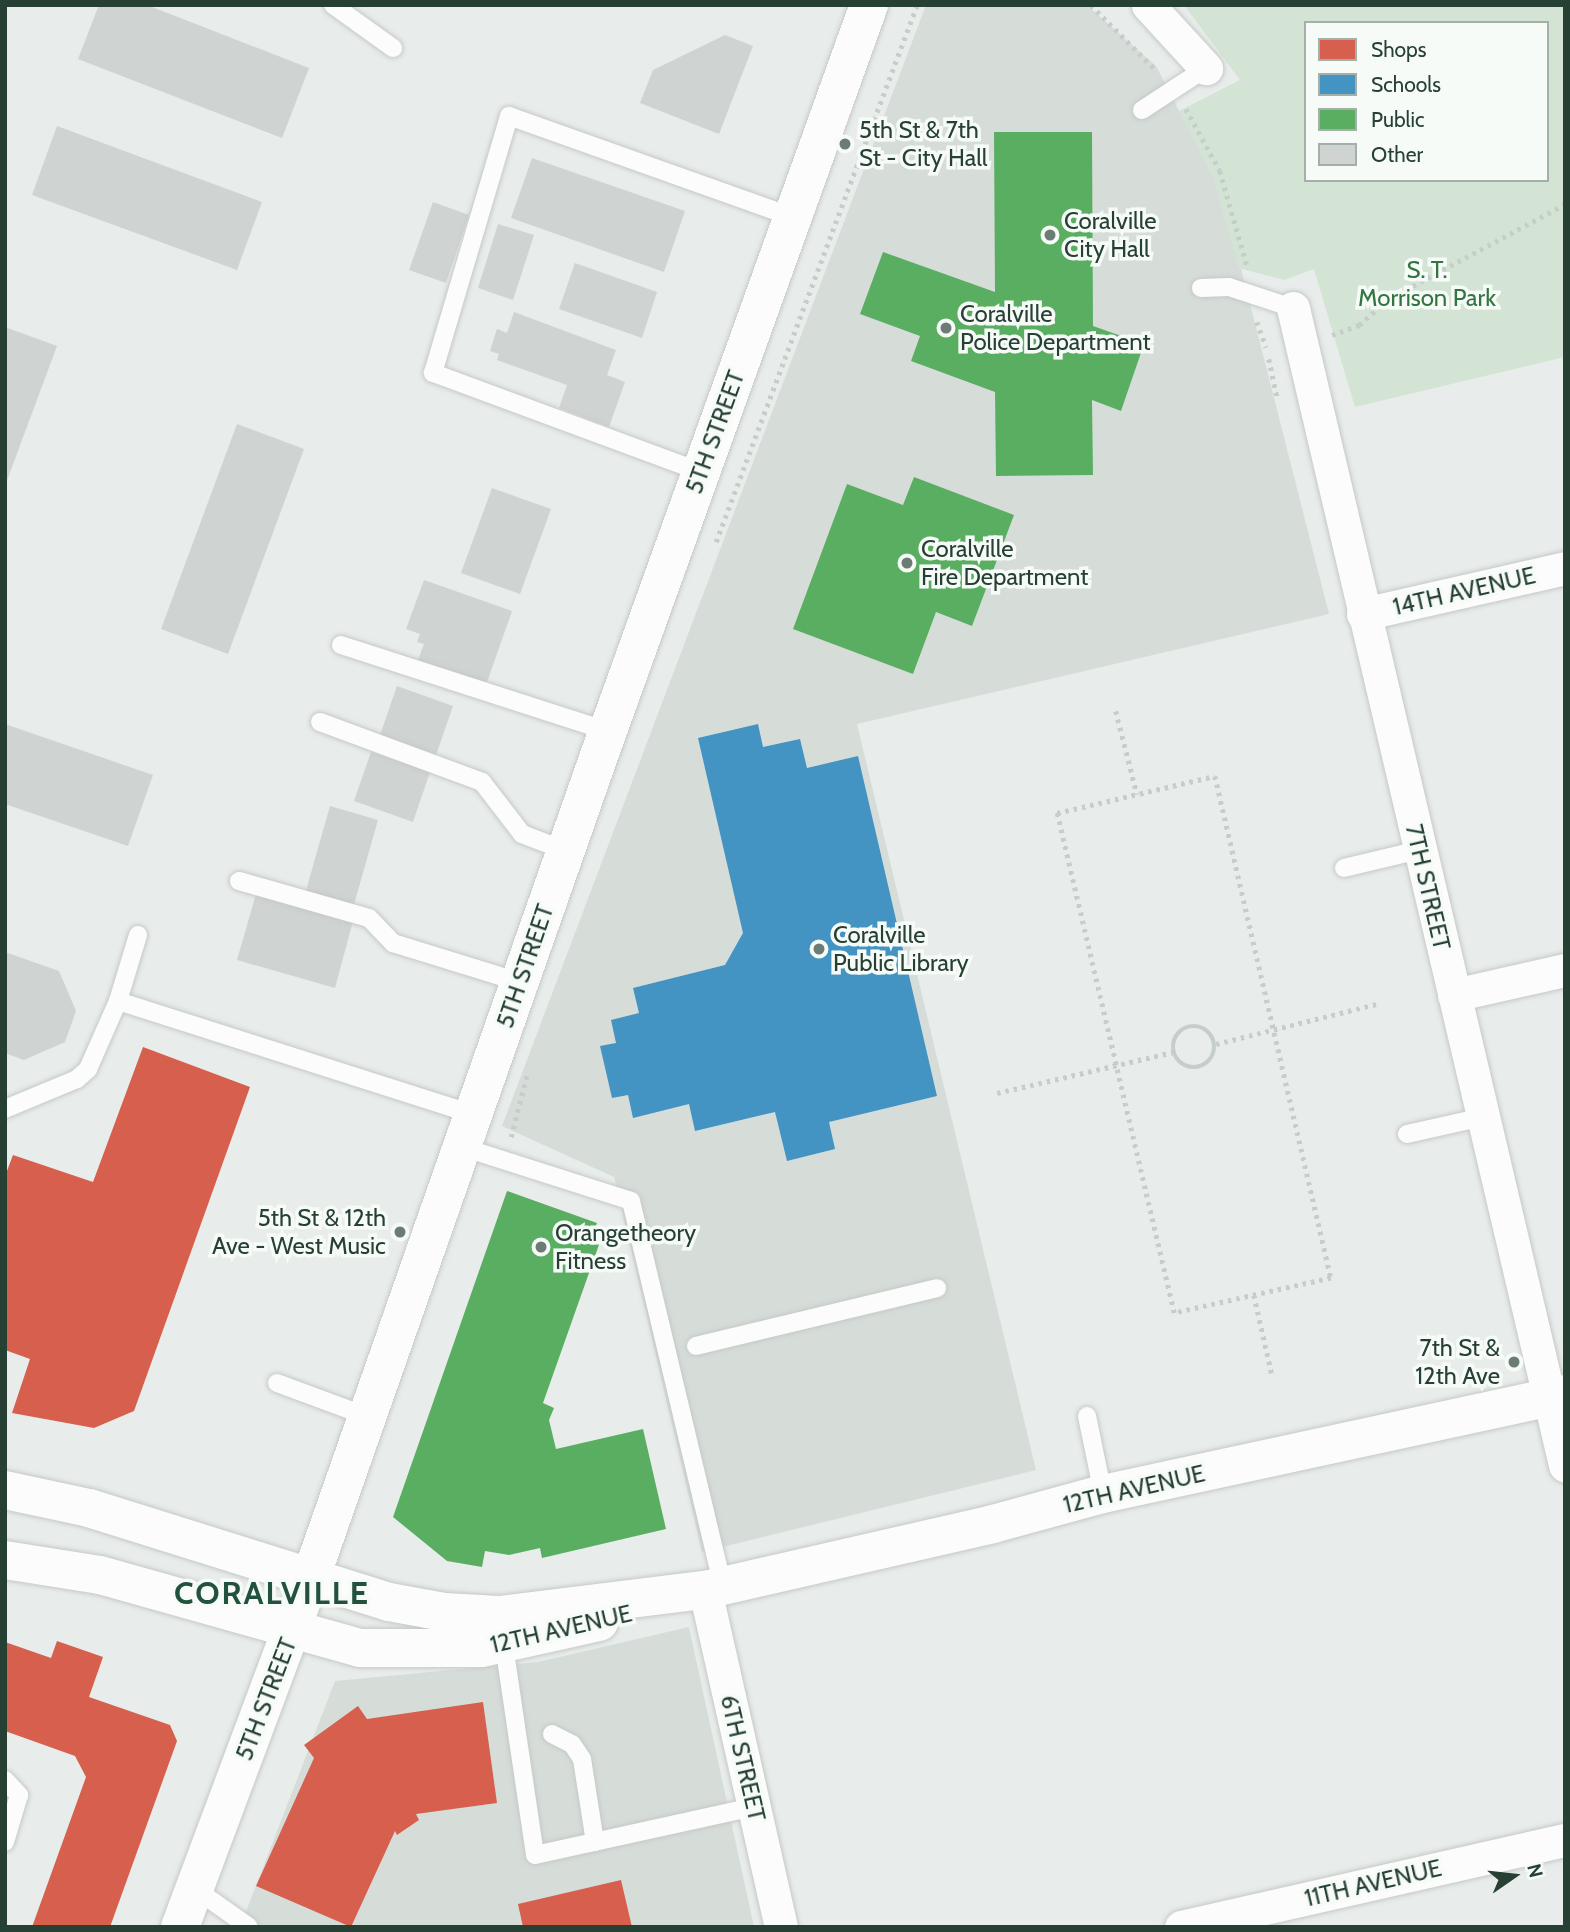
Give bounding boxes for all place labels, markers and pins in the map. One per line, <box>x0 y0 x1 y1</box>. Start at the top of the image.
place label: 5th St & 7th St - City Hall <box>859 116 987 172</box>
marker: 5th St & 7th St - City Hall <box>837 136 853 152</box>
place label: Coralville City Hall <box>1064 207 1156 263</box>
marker: Coralville City Hall <box>1042 227 1058 243</box>
place label: Coralville Police Department <box>960 300 1151 356</box>
marker: Coralville Police Department <box>938 320 954 336</box>
place label: Coralville Fire Department <box>921 535 1088 591</box>
marker: Coralville Fire Department <box>899 555 915 571</box>
place label: Coralville Public Library <box>833 921 969 977</box>
marker: Coralville Public Library <box>811 941 827 957</box>
place label: 5th St & 12th Ave - West Music <box>212 1204 386 1260</box>
place label: Orangetheory Fitness <box>555 1219 696 1275</box>
marker: 5th St & 12th Ave - West Music <box>392 1224 408 1240</box>
marker: Orangetheory Fitness <box>533 1239 549 1255</box>
place label: 7th St & 12th Ave <box>1415 1334 1500 1390</box>
marker: 7th St & 12th Ave <box>1506 1354 1522 1370</box>

